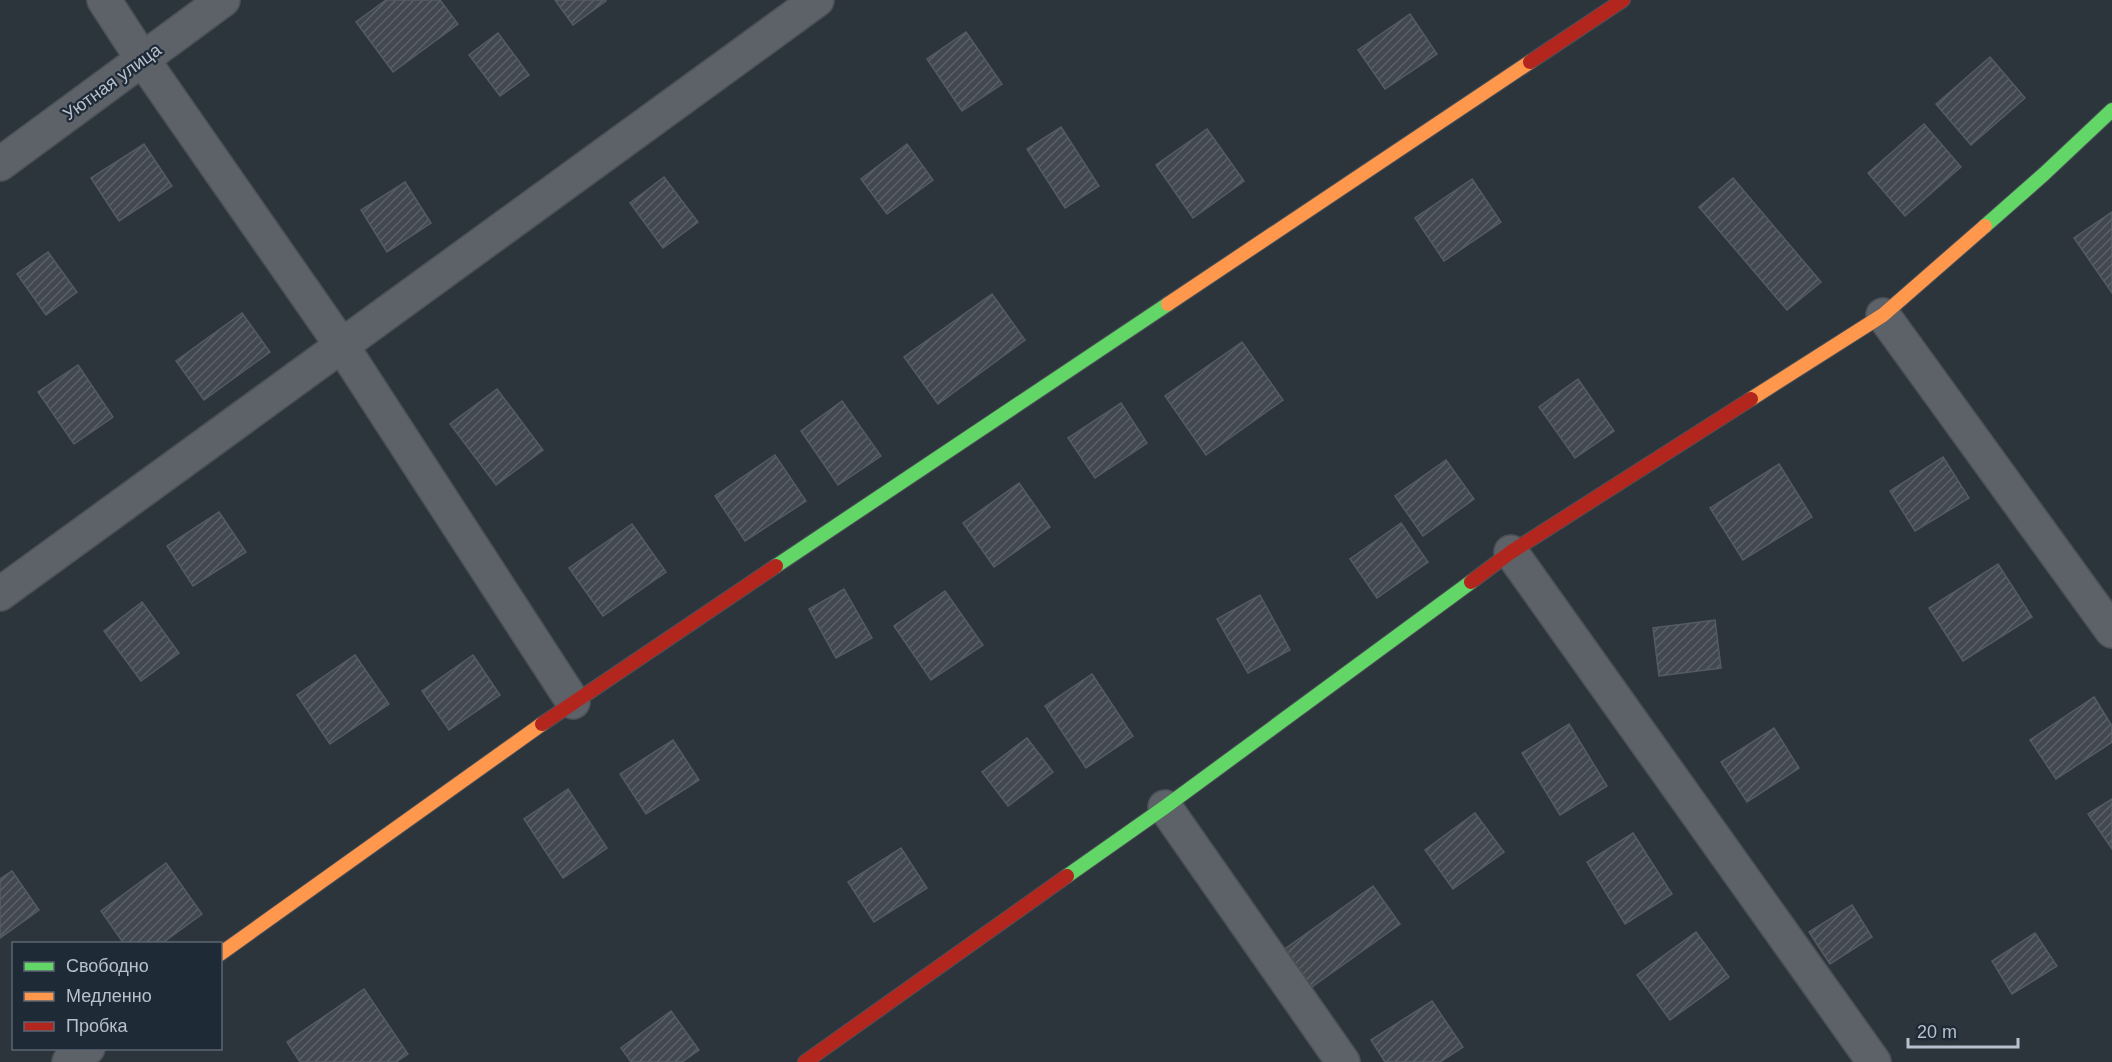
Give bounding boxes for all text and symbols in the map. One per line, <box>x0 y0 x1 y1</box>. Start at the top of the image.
street label: Уютная улица <box>59 39 166 124</box>
legend <box>12 942 222 1050</box>
text: Свободно <box>66 956 149 976</box>
text: Медленно <box>66 986 152 1006</box>
scale bar <box>1908 1011 2018 1049</box>
text: Пробка <box>66 1016 129 1036</box>
text: 20 m <box>1917 1022 1957 1042</box>

